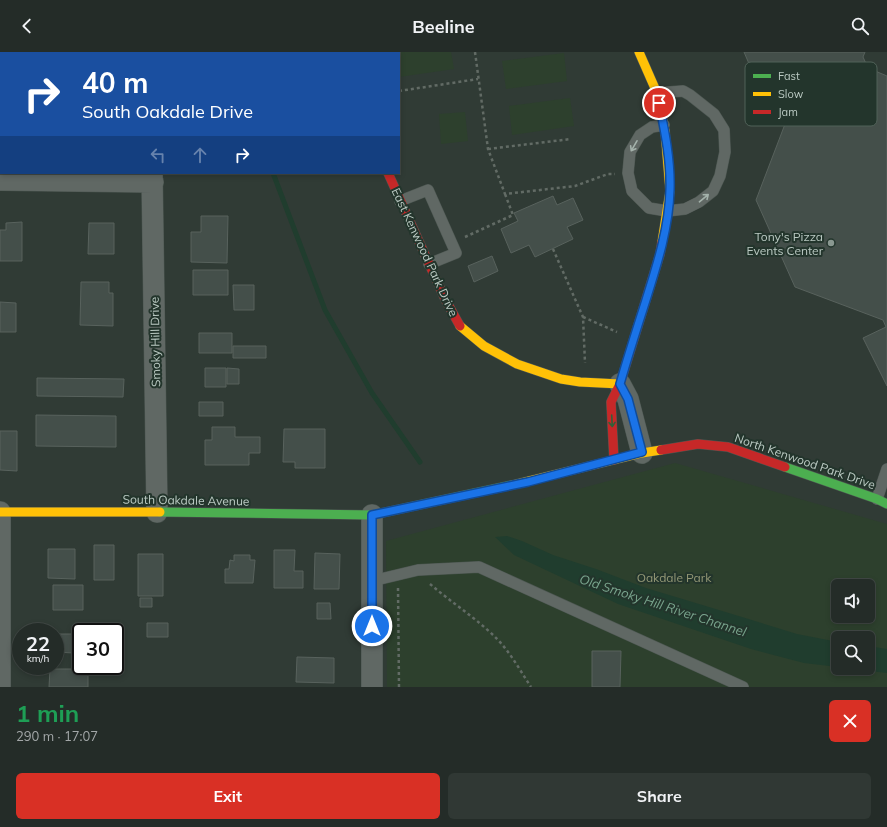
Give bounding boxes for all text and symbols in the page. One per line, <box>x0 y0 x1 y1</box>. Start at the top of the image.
icon: back <box>16 15 38 37</box>
text: Beeline <box>412 15 475 38</box>
icon: search <box>849 15 871 37</box>
legend <box>745 62 877 126</box>
text: 40 m <box>82 65 148 100</box>
icon: right <box>16 68 68 120</box>
text: Fast <box>778 69 800 83</box>
pin <box>642 86 676 120</box>
text: Slow <box>778 87 804 101</box>
icon: arrive <box>648 92 670 114</box>
text: South Oakdale Drive <box>82 100 253 123</box>
text: Jam <box>778 105 798 119</box>
one-way arrow <box>629 140 637 152</box>
icon: left <box>147 144 169 166</box>
icon: ahead <box>189 144 211 166</box>
icon: right <box>231 144 253 166</box>
street label: East Kenwood Park Drive <box>389 185 461 319</box>
one-way arrow <box>699 193 710 202</box>
place label: Tony's Pizza Events Center <box>747 229 824 258</box>
marker: Tony's Pizza Events Center <box>826 238 836 248</box>
street label: Smoky Hill Drive <box>147 297 163 387</box>
one-way arrow <box>608 414 616 427</box>
street label: North Kenwood Park Drive <box>733 430 877 492</box>
street label: South Oakdale Avenue <box>122 491 250 509</box>
water label: Old Smoky Hill River Channel <box>578 570 749 640</box>
park label: Oakdale Park <box>637 570 712 585</box>
map controls <box>831 579 875 675</box>
button: sound <box>831 579 875 623</box>
position arrow <box>351 605 393 647</box>
speed limit sign: 30 <box>72 623 124 675</box>
text: 22 <box>26 631 50 656</box>
button: search <box>831 631 875 675</box>
text: km/h <box>27 652 49 665</box>
text: 1 min <box>16 698 79 728</box>
button: close <box>829 700 871 742</box>
text: 290 m · 17:07 <box>16 728 98 744</box>
button: Exit <box>16 773 440 819</box>
button: Share <box>448 773 871 819</box>

